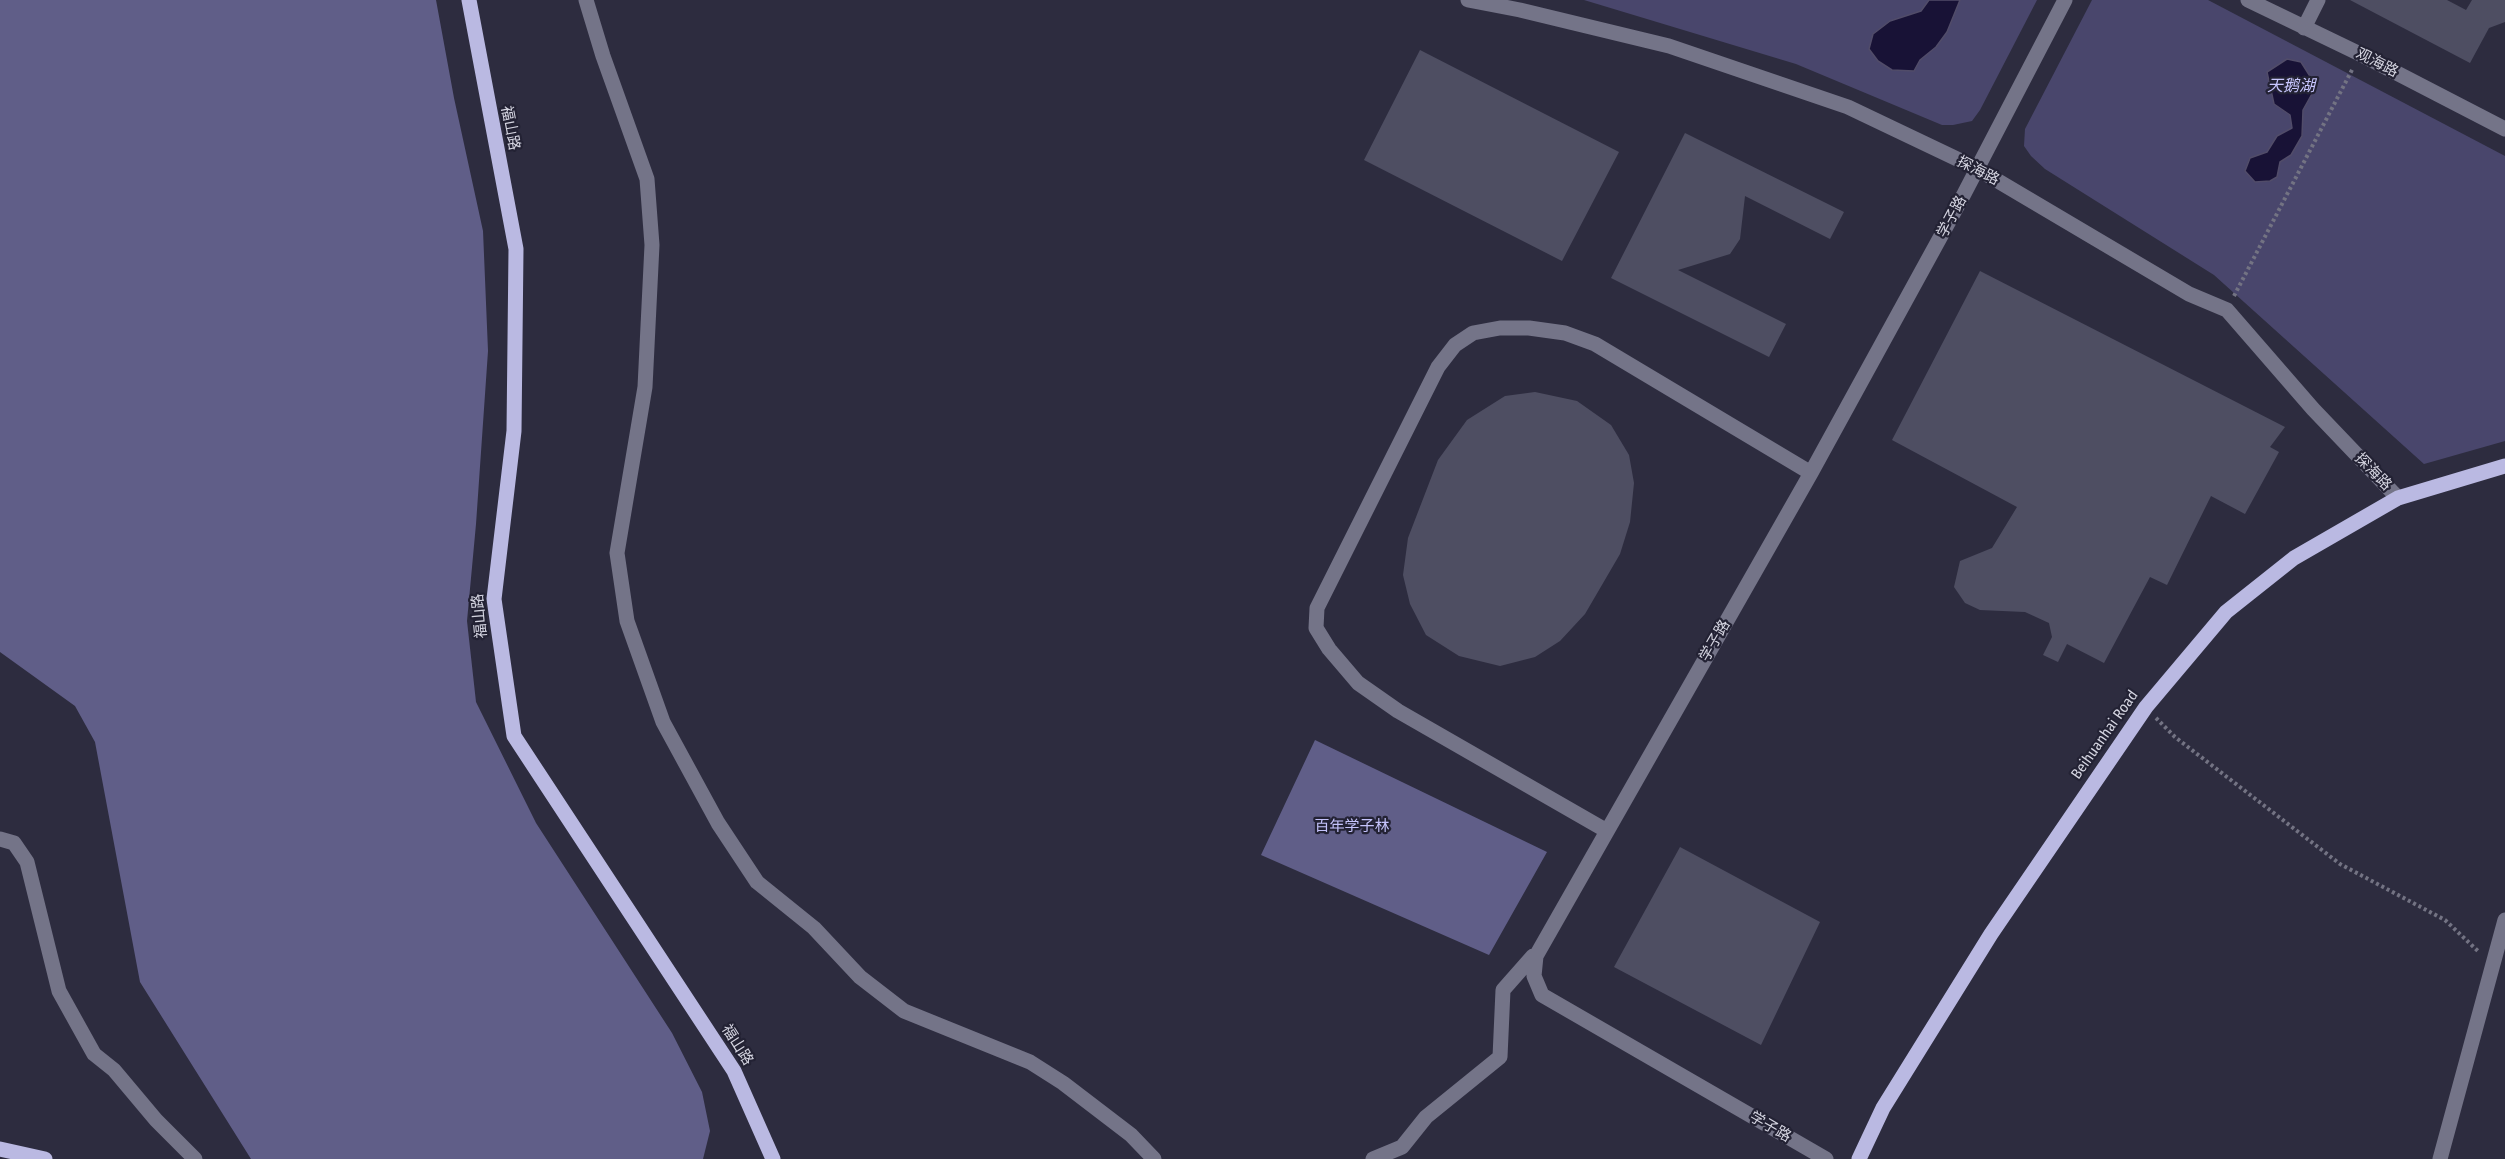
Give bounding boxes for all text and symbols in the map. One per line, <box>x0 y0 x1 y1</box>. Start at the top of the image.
street label: 观海路 <box>2353 45 2401 81</box>
water label: 天鹅湖 <box>2267 77 2315 97</box>
street label: 福山路 <box>497 104 523 152</box>
street label: 探海路 <box>1954 153 2002 189</box>
street label: 学子路 <box>1933 193 1971 241</box>
street label: 探海路 <box>2351 450 2395 494</box>
street label: 福山路 <box>469 593 491 639</box>
street label: 学子路 <box>1696 617 1734 665</box>
street label: Beihuanhai Road <box>2068 687 2142 783</box>
park label: 百年学子林 <box>1315 818 1389 836</box>
street label: 福山路 <box>717 1021 757 1069</box>
street label: 学子路 <box>1746 1108 1794 1146</box>

